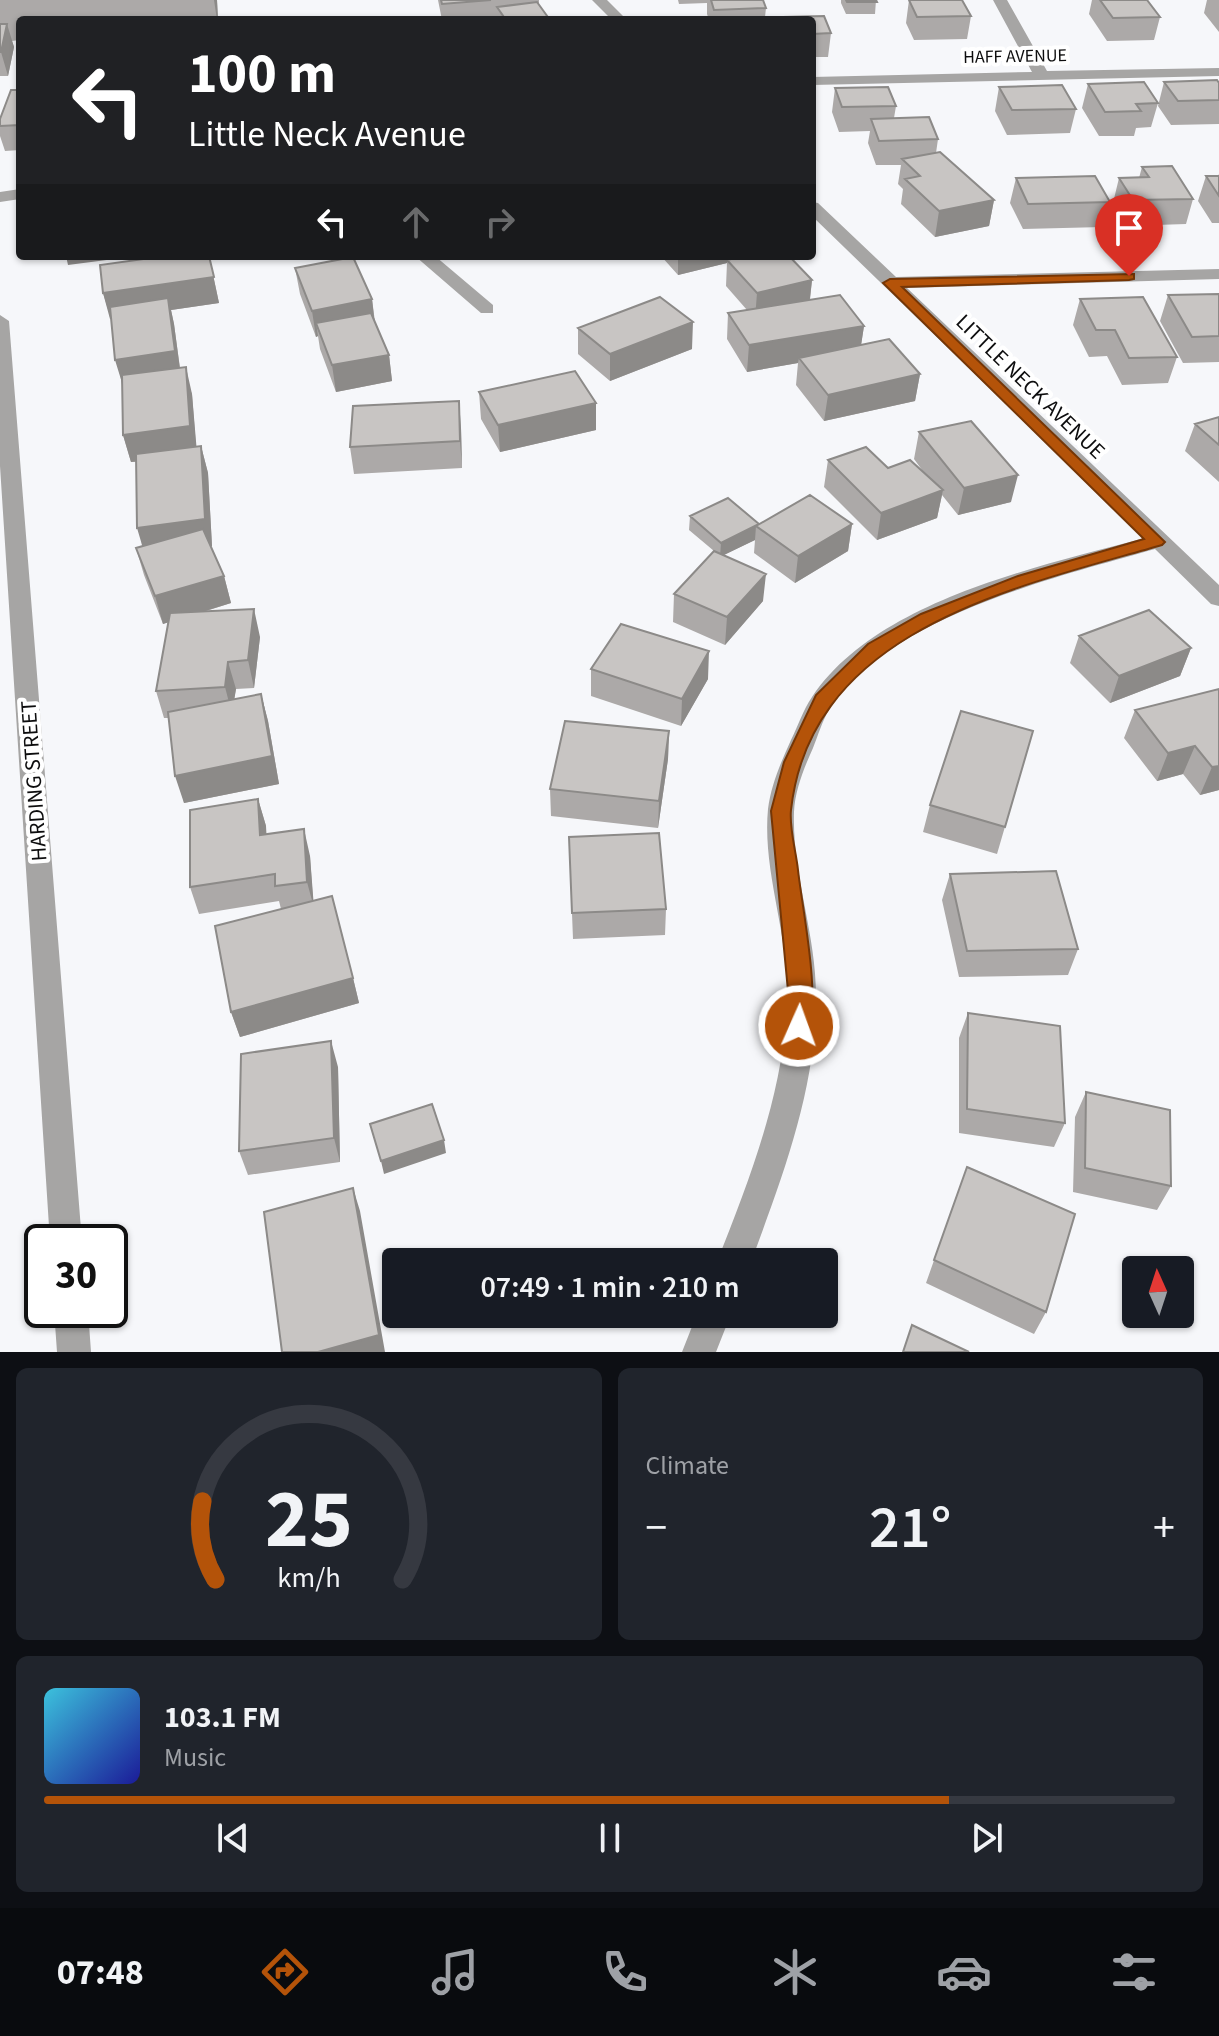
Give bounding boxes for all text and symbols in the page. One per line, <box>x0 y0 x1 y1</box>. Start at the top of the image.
text: 100 m <box>188 35 336 114</box>
street label: HAFF AVENUE <box>963 43 1067 70</box>
icon: left <box>56 48 160 152</box>
text: Little Neck Avenue <box>188 109 466 160</box>
pin <box>1095 194 1163 276</box>
icon: left <box>310 200 354 244</box>
icon: ahead <box>394 200 438 244</box>
icon: right <box>478 200 522 244</box>
icon: arrive <box>1107 206 1151 250</box>
street label: LITTLE NECK AVENUE <box>948 307 1112 467</box>
street label: HARDING STREET <box>12 699 56 862</box>
position arrow <box>757 984 841 1068</box>
speed limit sign: 30 <box>24 1224 128 1328</box>
north arrow <box>1122 1256 1194 1328</box>
map controls <box>1122 1256 1194 1328</box>
text: 07:49 · 1 min · 210 m <box>480 1266 740 1309</box>
text: Climate <box>646 1447 729 1484</box>
text: 25 <box>265 1461 353 1579</box>
text: 21° <box>869 1486 951 1571</box>
text: − <box>646 1497 667 1560</box>
text: + <box>1153 1497 1175 1560</box>
text: km/h <box>277 1558 340 1598</box>
text: 103.1 FM <box>164 1696 281 1739</box>
text: Music <box>164 1739 226 1776</box>
icon: previous <box>211 1816 255 1860</box>
icon: pause <box>588 1816 632 1860</box>
icon: next <box>965 1816 1009 1860</box>
icon: directions <box>257 1944 313 2000</box>
icon: music <box>427 1944 483 2000</box>
icon: phone <box>597 1944 653 2000</box>
icon: climate <box>767 1944 823 2000</box>
icon: car <box>936 1944 992 2000</box>
icon: filters <box>1106 1944 1162 2000</box>
text: 07:48 <box>57 1947 144 1998</box>

